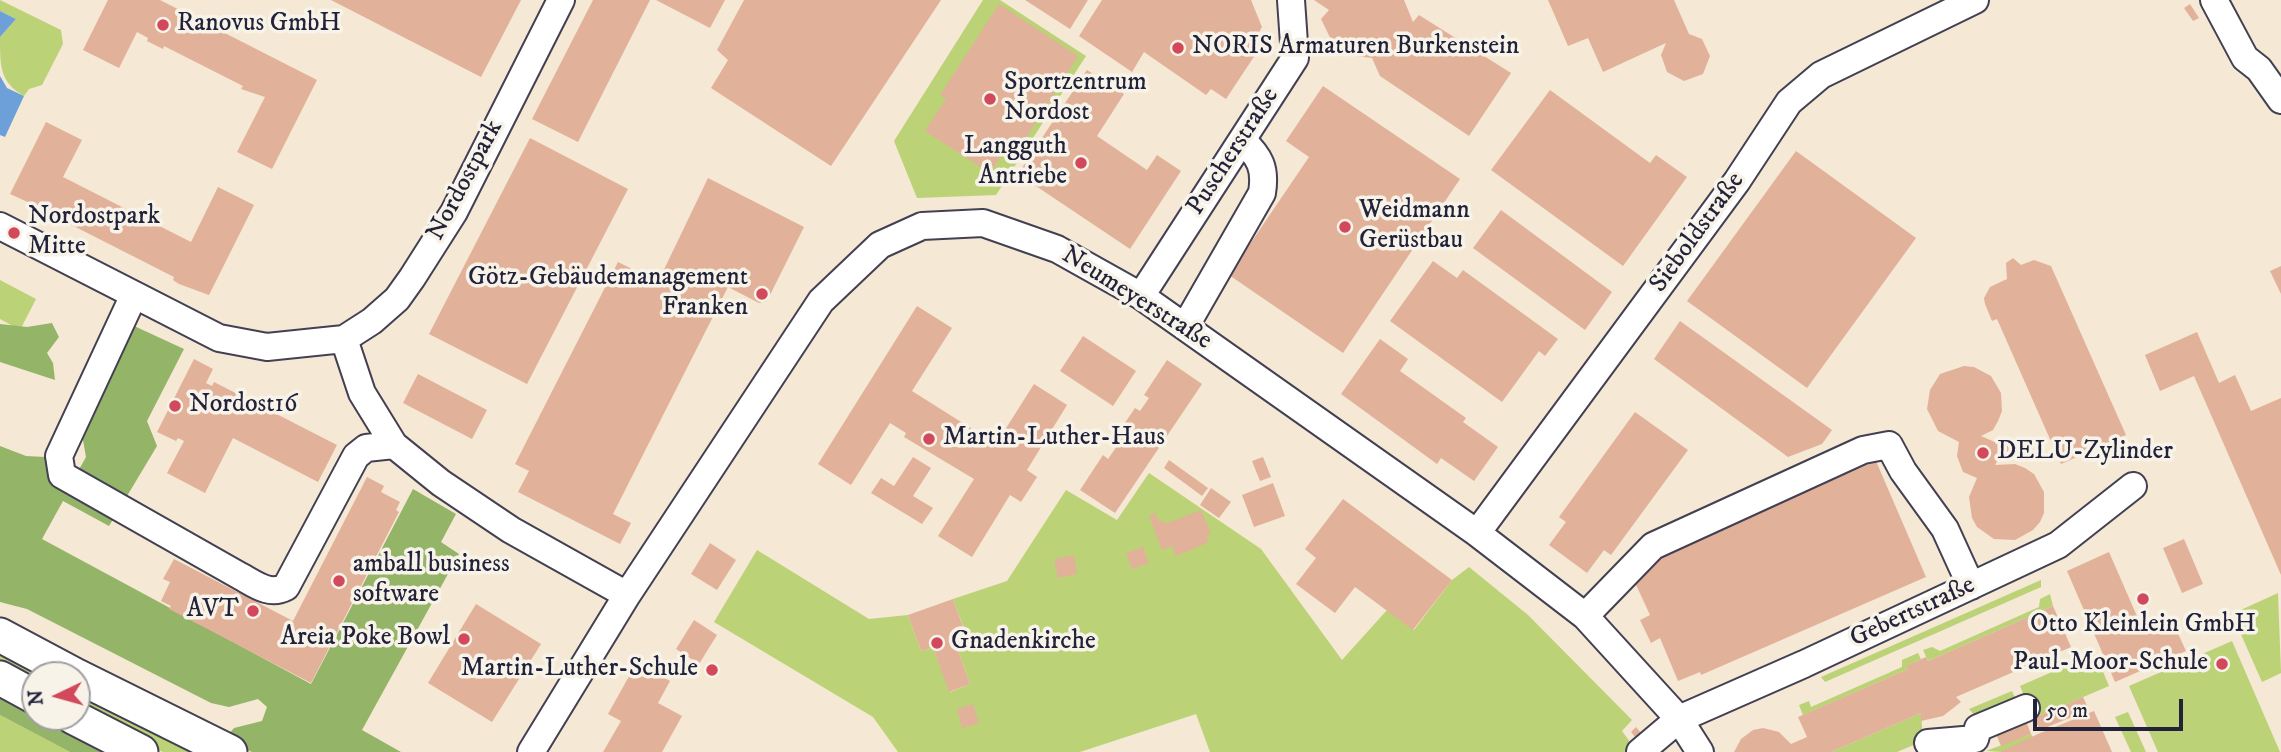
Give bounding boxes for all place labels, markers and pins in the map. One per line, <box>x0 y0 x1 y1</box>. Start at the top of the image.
place label: Ranovus GmbH <box>177 9 341 41</box>
marker: Ranovus GmbH <box>155 17 171 33</box>
place label: NORIS Armaturen Burkenstein <box>1192 32 1519 64</box>
marker: NORIS Armaturen Burkenstein <box>1170 40 1186 56</box>
place label: Sportzentrum Nordost <box>1004 68 1147 130</box>
marker: Sportzentrum Nordost <box>982 91 998 107</box>
place label: Langguth Antriebe <box>964 132 1067 194</box>
marker: Langguth Antriebe <box>1073 155 1089 171</box>
place label: Weidmann Gerüstbau <box>1359 196 1470 258</box>
place label: Nordostpark Mitte <box>28 202 160 264</box>
marker: Weidmann Gerüstbau <box>1337 219 1353 235</box>
marker: Nordostpark Mitte <box>6 225 22 241</box>
place label: Götz-Gebäudemanagement Franken <box>468 263 748 324</box>
marker: Götz-Gebäudemanagement Franken <box>754 286 770 302</box>
place label: Nordost16 <box>189 390 298 422</box>
marker: Nordost16 <box>167 398 183 414</box>
place label: Martin-Luther-Haus <box>943 423 1165 455</box>
marker: Martin-Luther-Haus <box>921 431 937 447</box>
place label: DELU-Zylinder <box>1997 437 2173 469</box>
marker: DELU-Zylinder <box>1975 445 1991 461</box>
place label: amball business software <box>353 550 510 612</box>
marker: amball business software <box>331 573 347 589</box>
marker: Otto Kleinlein GmbH <box>2135 591 2151 607</box>
place label: AVT <box>187 595 239 627</box>
marker: AVT <box>245 603 261 619</box>
place label: Otto Kleinlein GmbH <box>2030 610 2256 642</box>
place label: Areia Poke Bowl <box>280 623 450 655</box>
place label: Gnadenkirche <box>951 627 1096 659</box>
marker: Areia Poke Bowl <box>456 631 472 647</box>
marker: Gnadenkirche <box>929 635 945 651</box>
place label: Paul-Moor-Schule <box>2013 648 2208 680</box>
place label: Martin-Luther-Schule <box>461 654 698 686</box>
marker: Paul-Moor-Schule <box>2214 656 2230 672</box>
marker: Martin-Luther-Schule <box>704 662 720 678</box>

